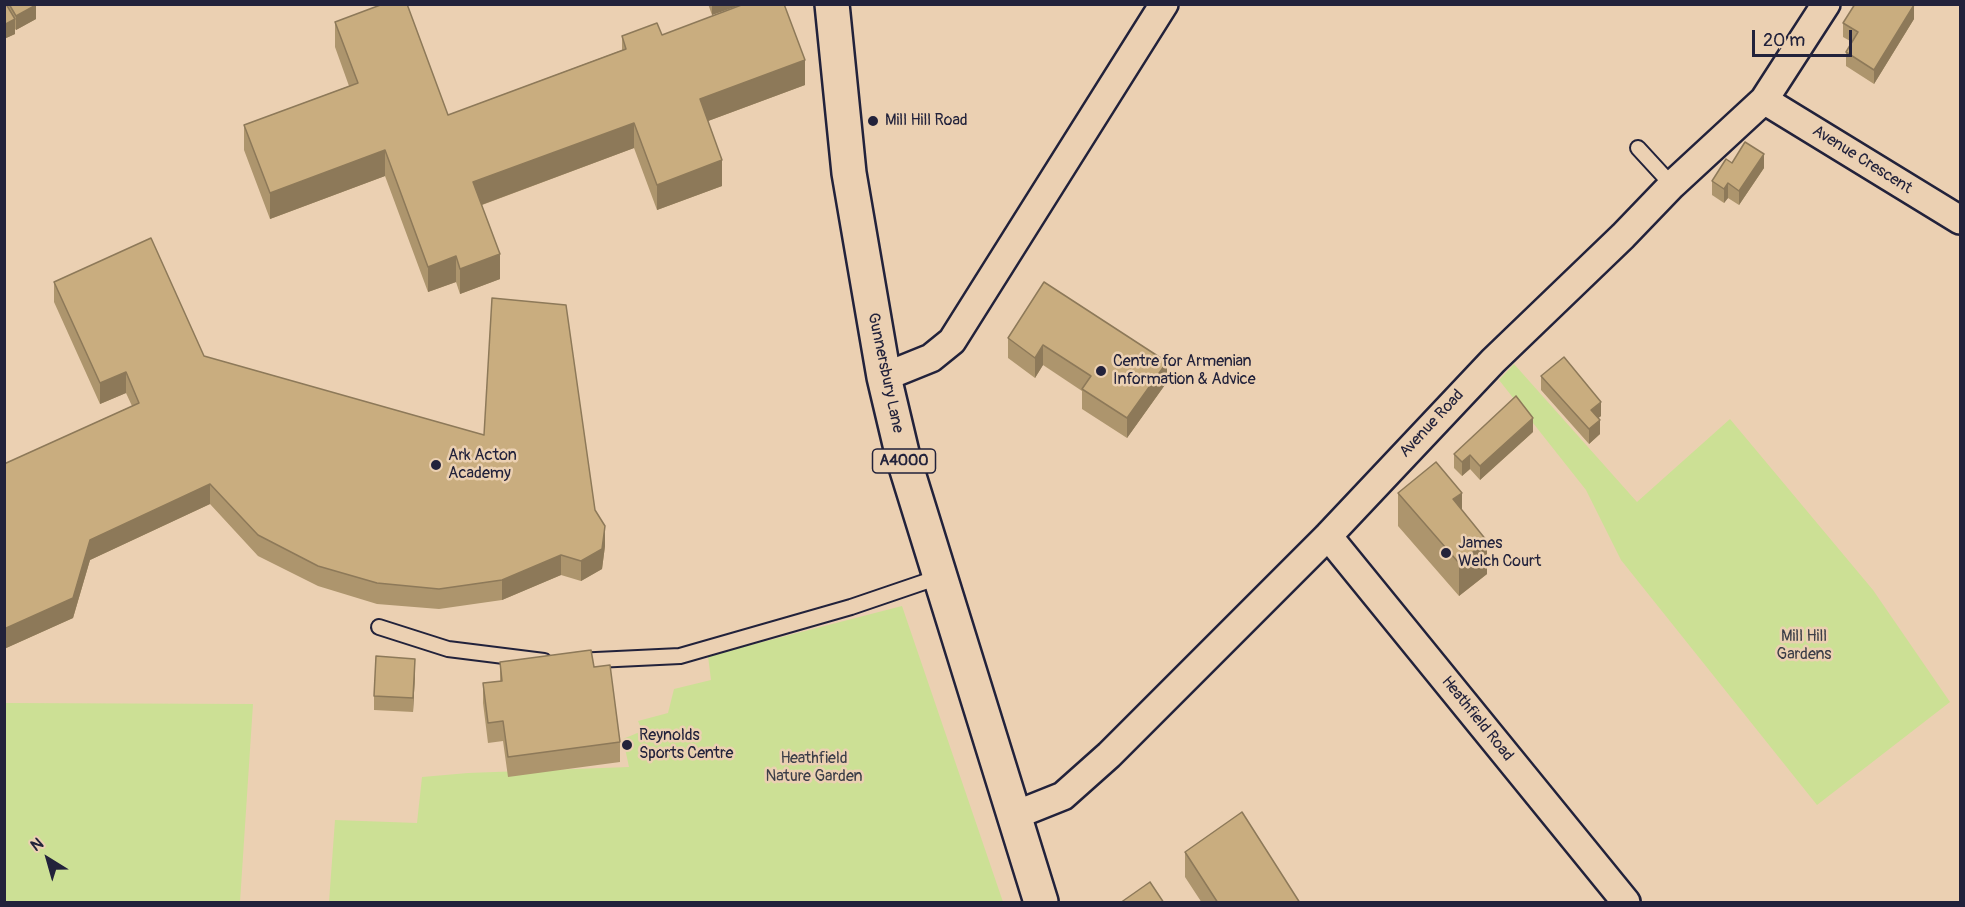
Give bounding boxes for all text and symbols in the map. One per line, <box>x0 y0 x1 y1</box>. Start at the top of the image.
scale bar <box>1755 18 1856 56</box>
text: 20 m <box>1763 29 1805 52</box>
place label: Mill Hill Road <box>885 111 968 131</box>
marker: Mill Hill Road <box>866 114 880 128</box>
street label: Avenue Crescent <box>1809 122 1915 198</box>
street label: Gunnersbury Lane <box>863 311 907 435</box>
place label: Centre for Armenian Information & Advice <box>1113 352 1256 390</box>
marker: Centre for Armenian Information & Advice <box>1094 364 1108 378</box>
street label: Avenue Road <box>1396 386 1468 462</box>
place label: Ark Acton Academy <box>448 446 517 484</box>
road number: A4000 <box>872 449 936 473</box>
marker: Ark Acton Academy <box>429 458 443 472</box>
place label: James Welch Court <box>1458 534 1541 572</box>
marker: James Welch Court <box>1439 546 1453 560</box>
park label: Mill Hill Gardens <box>1777 627 1831 665</box>
street label: Heathfield Road <box>1437 673 1517 765</box>
place label: Reynolds Sports Centre <box>639 726 733 764</box>
marker: Reynolds Sports Centre <box>620 738 634 752</box>
park label: Heathfield Nature Garden <box>765 749 863 787</box>
north arrow <box>18 829 78 889</box>
text: N <box>27 833 48 856</box>

